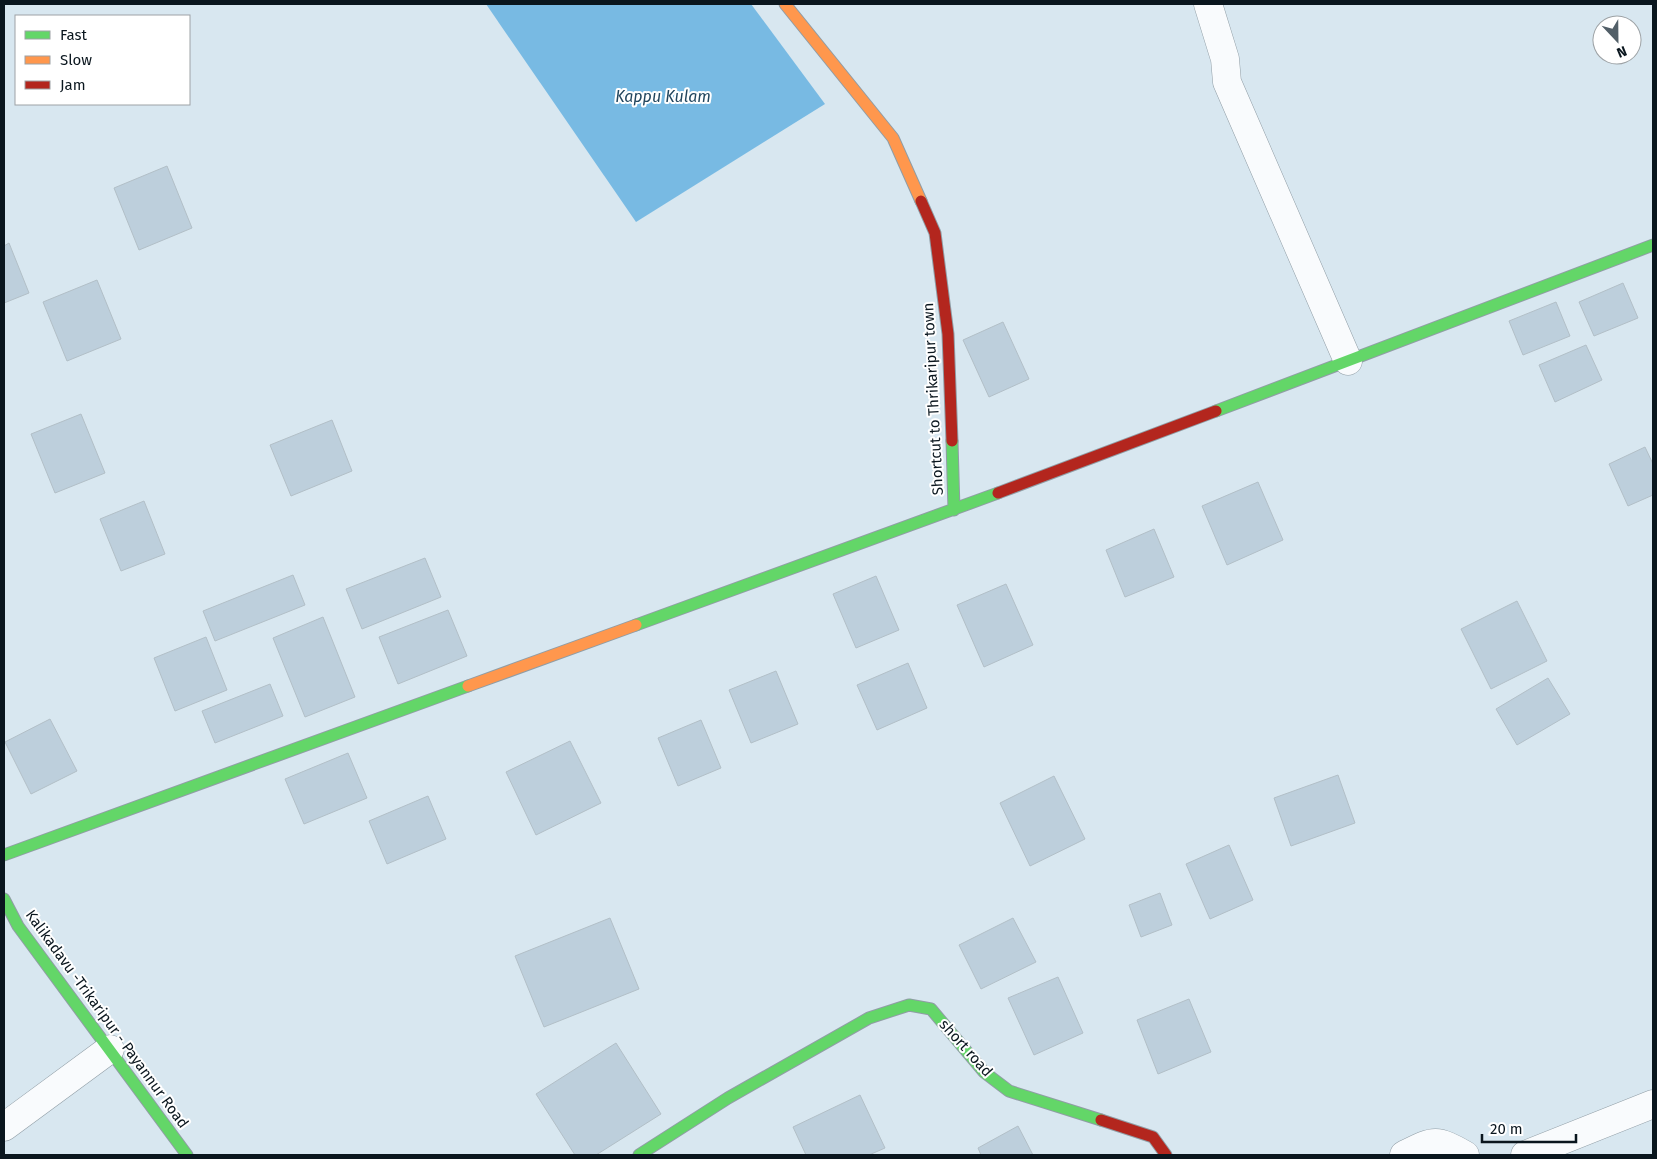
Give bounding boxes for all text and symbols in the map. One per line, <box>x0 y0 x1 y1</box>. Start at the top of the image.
legend <box>15 15 190 105</box>
north arrow <box>1592 15 1642 65</box>
text: Fast <box>60 26 87 44</box>
text: N <box>1614 42 1629 61</box>
text: Slow <box>60 51 92 69</box>
text: Jam <box>60 76 86 94</box>
water label: Kappu Kulam <box>615 87 711 106</box>
street label: Shortcut to Thrikaripur town <box>919 302 947 496</box>
street label: Kalikadavu -Trikaripur - Payannur Road <box>22 906 192 1132</box>
street label: short road <box>936 1016 996 1080</box>
scale bar <box>1482 1112 1576 1144</box>
text: 20 m <box>1490 1120 1523 1138</box>

